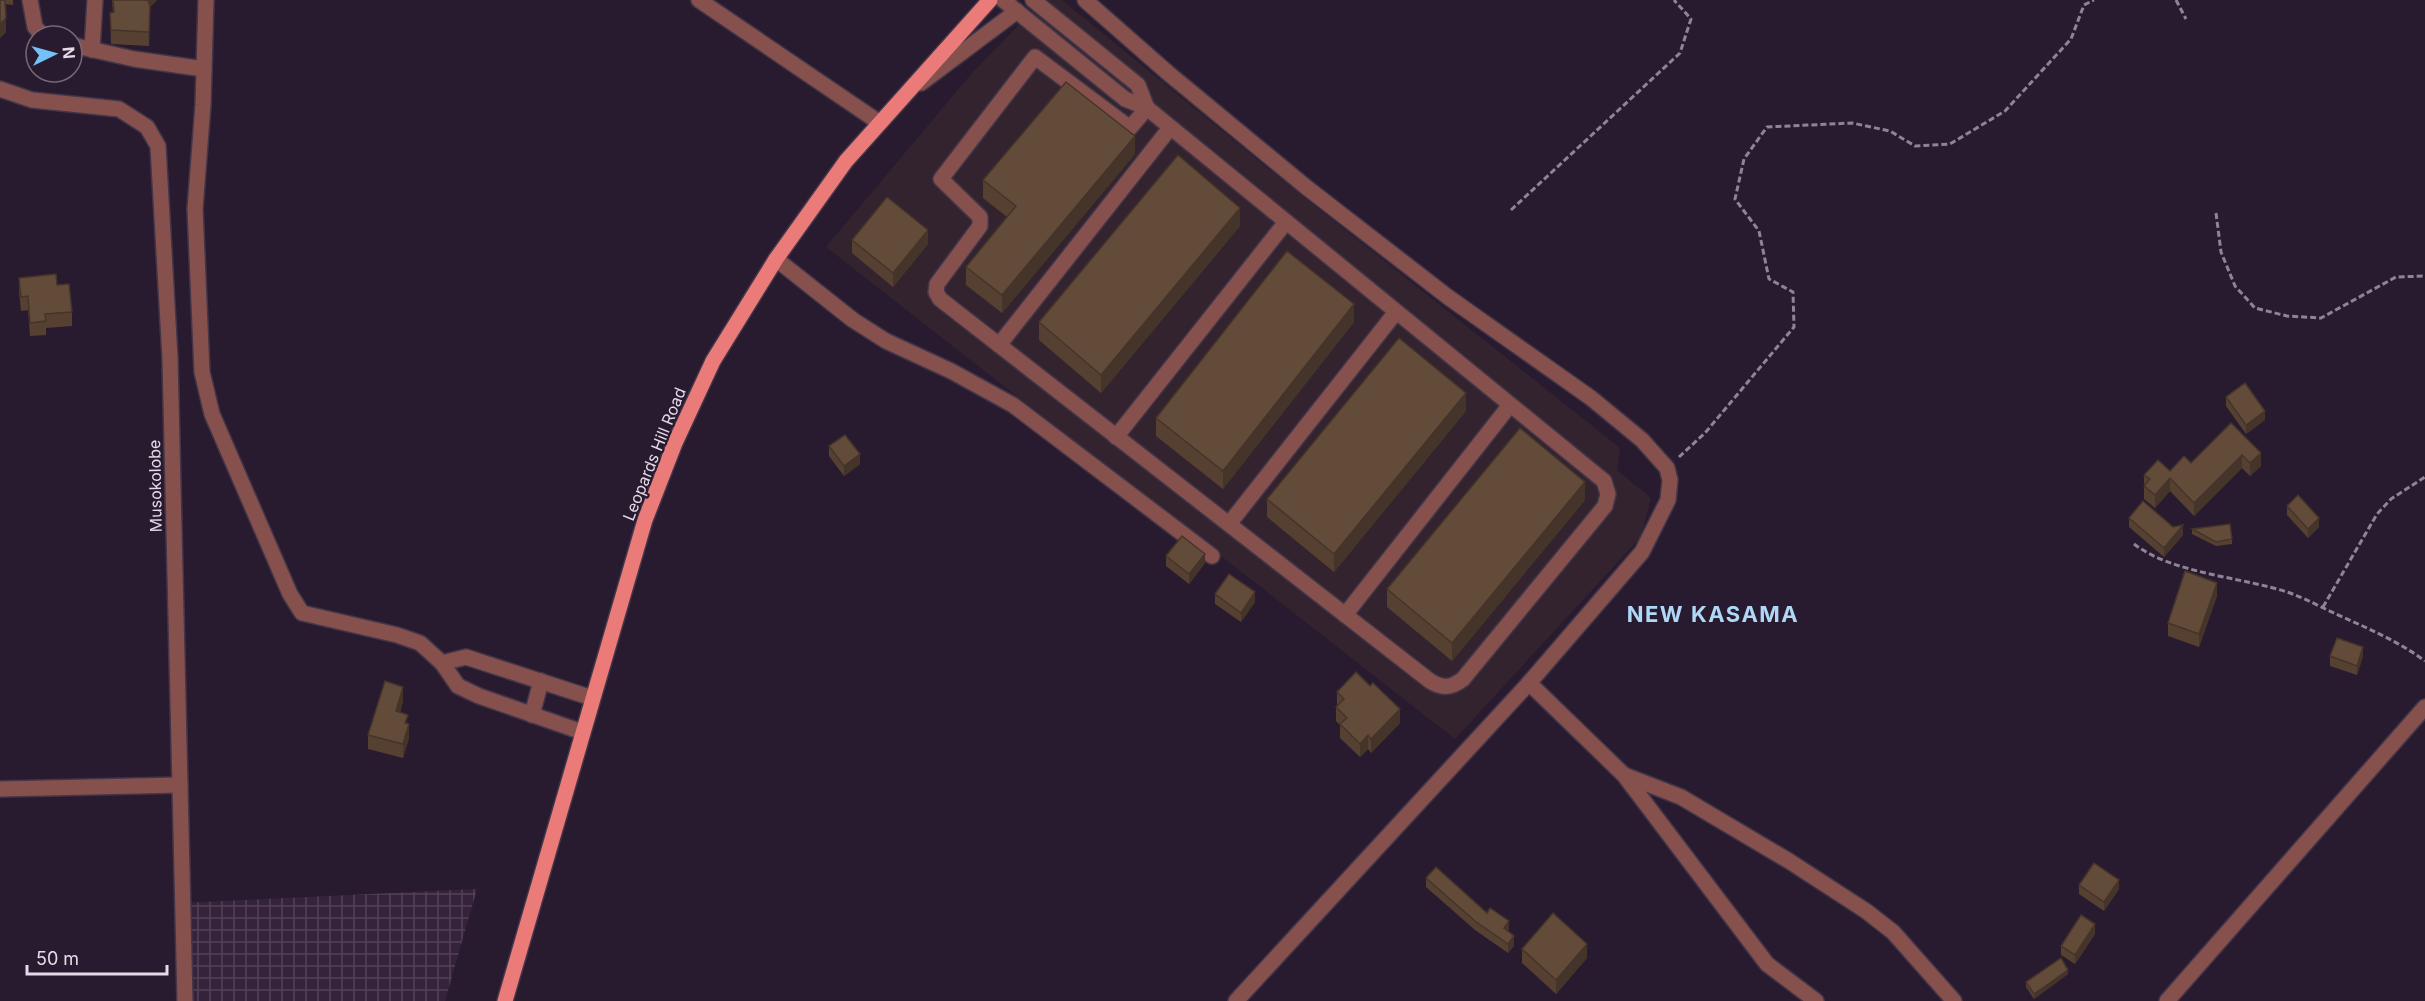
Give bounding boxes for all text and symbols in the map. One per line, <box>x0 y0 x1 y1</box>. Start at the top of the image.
north arrow <box>24 24 84 84</box>
text: N <box>58 46 79 60</box>
street label: Leopards Hill Road <box>618 384 690 524</box>
street label: Musokolobe <box>144 440 166 532</box>
district label: NEW KASAMA <box>1627 601 1799 627</box>
scale bar <box>27 938 166 976</box>
text: 50 m <box>36 948 79 969</box>

